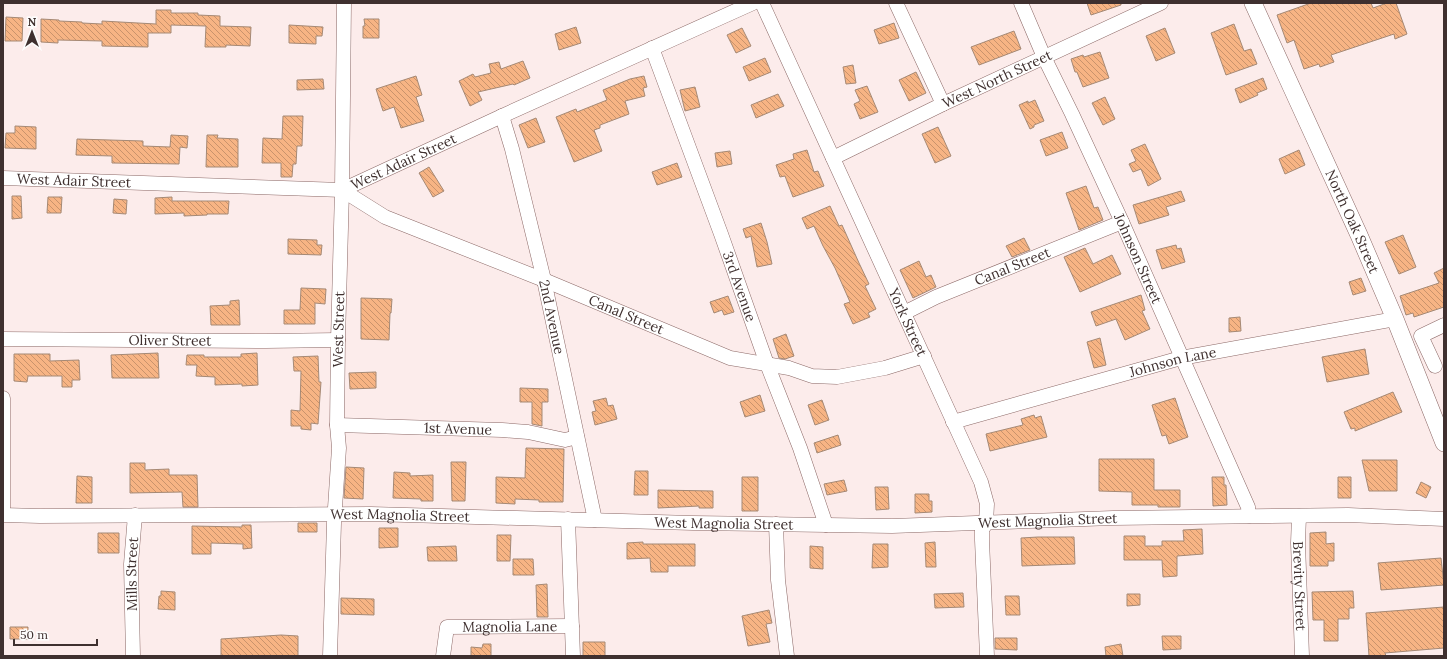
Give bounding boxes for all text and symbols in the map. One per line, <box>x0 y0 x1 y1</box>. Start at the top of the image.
north arrow <box>12 12 52 52</box>
text: N <box>28 15 37 29</box>
street label: West North Street <box>939 46 1055 112</box>
street label: West Adair Street <box>348 129 460 194</box>
street label: North Oak Street <box>1321 167 1384 277</box>
street label: West Adair Street <box>16 169 132 192</box>
street label: Johnson Street <box>1110 209 1166 307</box>
street label: Canal Street <box>972 243 1053 290</box>
street label: 3rd Avenue <box>719 249 760 324</box>
street label: 2nd Avenue <box>535 278 569 356</box>
street label: York Street <box>884 284 932 360</box>
street label: West Street <box>329 290 348 368</box>
street label: Canal Street <box>586 291 667 338</box>
street label: Oliver Street <box>128 331 212 350</box>
street label: Johnson Lane <box>1126 343 1218 381</box>
street label: 1st Avenue <box>424 419 493 439</box>
street label: West Magnolia Street <box>330 505 471 526</box>
street label: West Magnolia Street <box>978 509 1118 532</box>
street label: West Magnolia Street <box>654 513 794 534</box>
street label: Mills Street <box>122 536 142 611</box>
street label: Brevity Street <box>1289 541 1310 632</box>
street label: Magnolia Lane <box>462 617 558 636</box>
scale bar <box>14 621 97 647</box>
text: 50 m <box>20 627 48 642</box>

